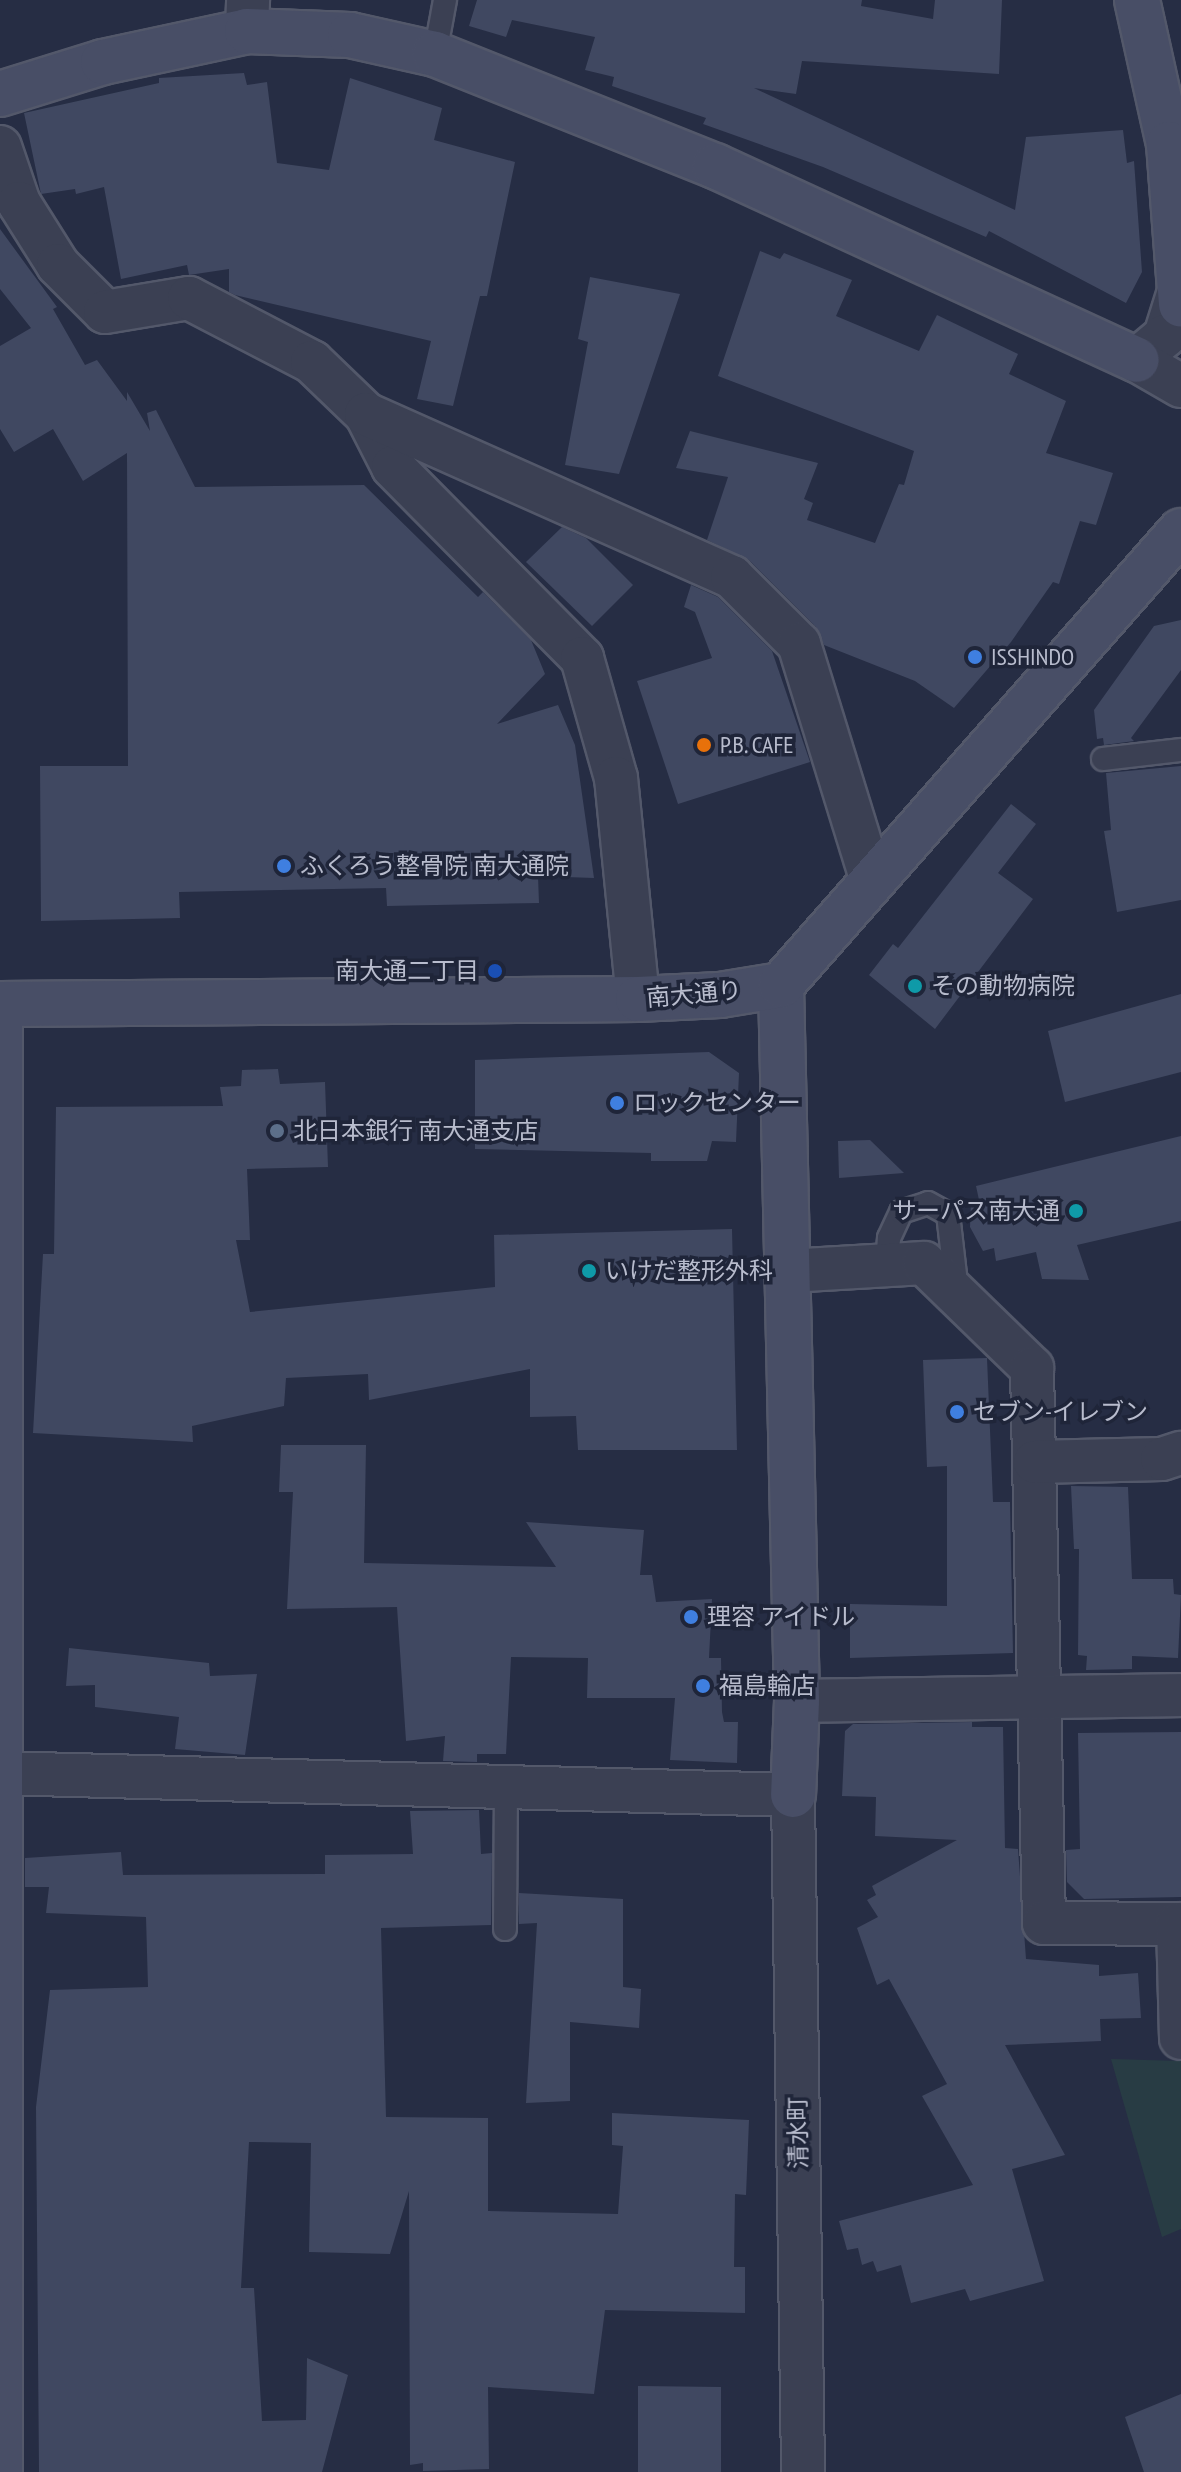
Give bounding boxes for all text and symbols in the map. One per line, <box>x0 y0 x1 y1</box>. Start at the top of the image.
place label: ISSHINDO <box>991 643 1074 671</box>
marker: ISSHINDO <box>966 648 984 666</box>
place label: P.B. CAFE <box>720 731 795 759</box>
marker: P.B. CAFE <box>695 736 713 754</box>
place label: ふくろう整骨院 南大通院 <box>300 852 569 880</box>
marker: ふくろう整骨院 南大通院 <box>275 857 293 875</box>
place label: 南大通二丁目 <box>335 957 479 985</box>
marker: 南大通二丁目 <box>486 962 504 980</box>
place label: その動物病院 <box>931 972 1075 1000</box>
street label: 南大通り <box>645 975 743 1013</box>
marker: その動物病院 <box>906 977 924 995</box>
place label: ロックセンター <box>633 1089 801 1117</box>
marker: ロックセンター <box>608 1094 626 1112</box>
place label: 北日本銀行 南大通支店 <box>293 1117 538 1145</box>
marker: 北日本銀行 南大通支店 <box>268 1122 286 1140</box>
place label: サーパス南大通 <box>892 1197 1060 1225</box>
marker: サーパス南大通 <box>1067 1202 1085 1220</box>
place label: いけだ整形外科 <box>605 1257 773 1285</box>
marker: いけだ整形外科 <box>580 1262 598 1280</box>
place label: セブン-イレブン <box>973 1398 1148 1426</box>
marker: セブン-イレブン <box>948 1403 966 1421</box>
place label: 理容 アイドル <box>707 1603 856 1631</box>
marker: 理容 アイドル <box>682 1608 700 1626</box>
place label: 福島輪店 <box>719 1672 815 1700</box>
marker: 福島輪店 <box>694 1677 712 1695</box>
street label: 清水町 <box>783 2097 813 2169</box>

